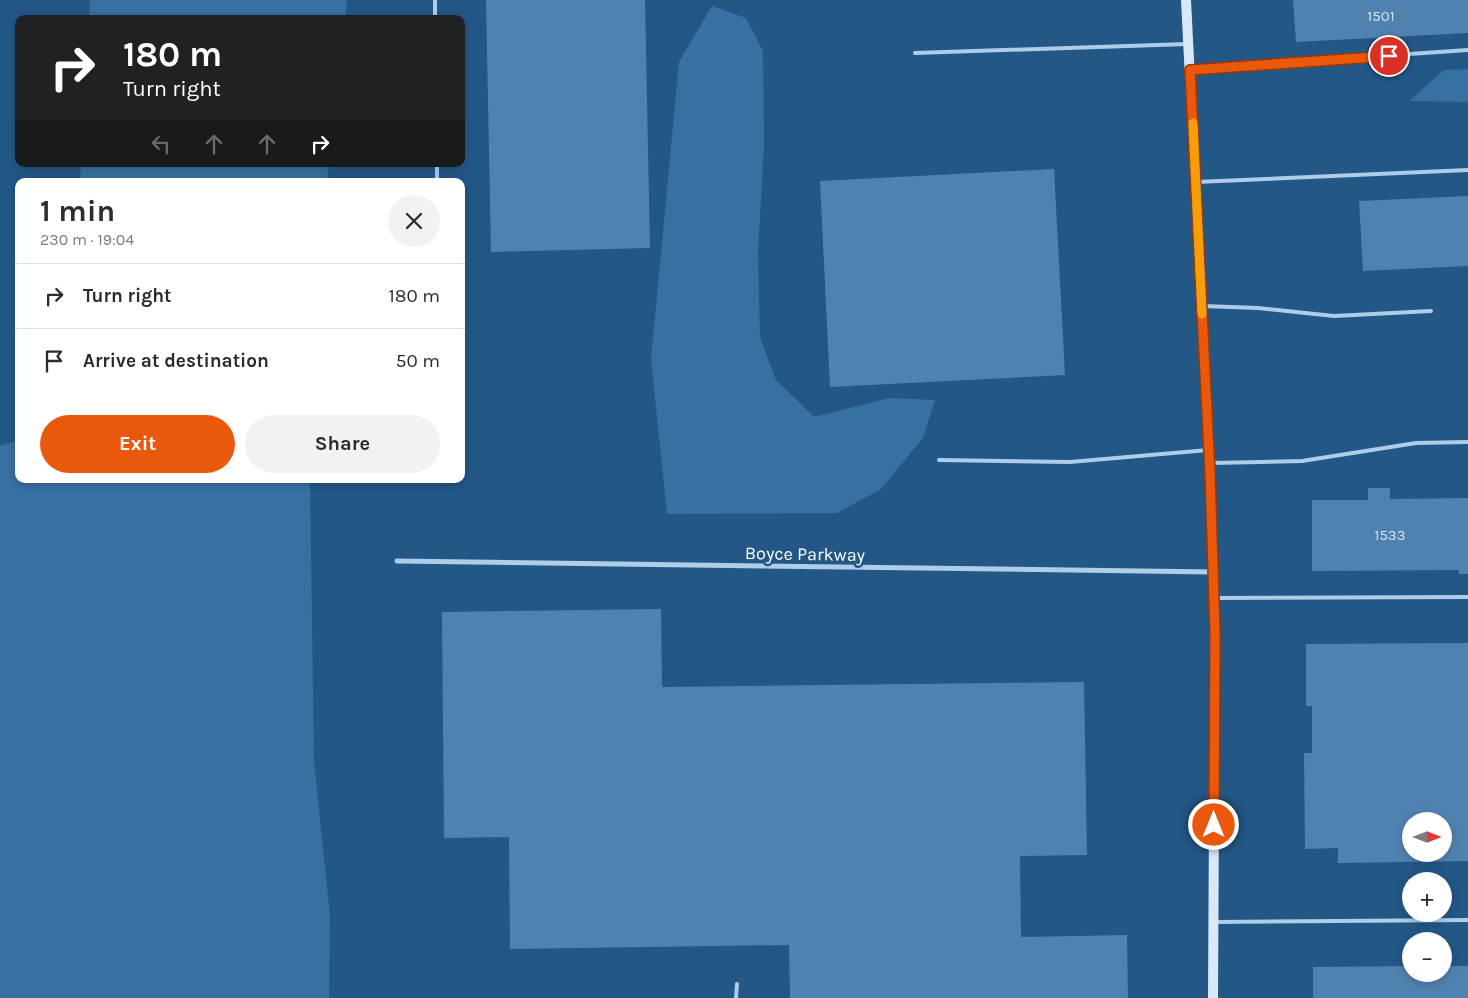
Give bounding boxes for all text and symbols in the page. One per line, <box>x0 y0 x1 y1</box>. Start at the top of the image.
house number: 1501 <box>1367 7 1395 25</box>
text: 180 m <box>123 34 222 75</box>
icon: right <box>40 35 105 100</box>
pin <box>1368 35 1410 77</box>
icon: arrive <box>1375 42 1403 70</box>
text: Turn right <box>123 76 221 102</box>
icon: left <box>147 130 175 158</box>
icon: ahead <box>200 130 228 158</box>
icon: ahead <box>253 130 281 158</box>
icon: right <box>306 130 334 158</box>
text: 1 min <box>40 193 115 229</box>
button: close <box>388 195 440 247</box>
text: 230 m · 19:04 <box>40 230 134 249</box>
icon: right <box>40 282 68 310</box>
text: Turn right <box>83 285 172 307</box>
text: 180 m <box>388 285 440 307</box>
icon: arrive <box>40 347 68 375</box>
text: Arrive at destination <box>83 350 269 372</box>
text: 50 m <box>396 350 440 372</box>
button: Exit <box>40 415 235 473</box>
button: Share <box>245 415 440 473</box>
house number: 1533 <box>1374 526 1406 544</box>
street label: Boyce Parkway <box>745 542 866 566</box>
position arrow <box>1187 798 1239 850</box>
north arrow <box>1402 812 1452 862</box>
map controls <box>1402 812 1452 982</box>
button: + <box>1402 872 1452 922</box>
button: − <box>1402 932 1452 982</box>

